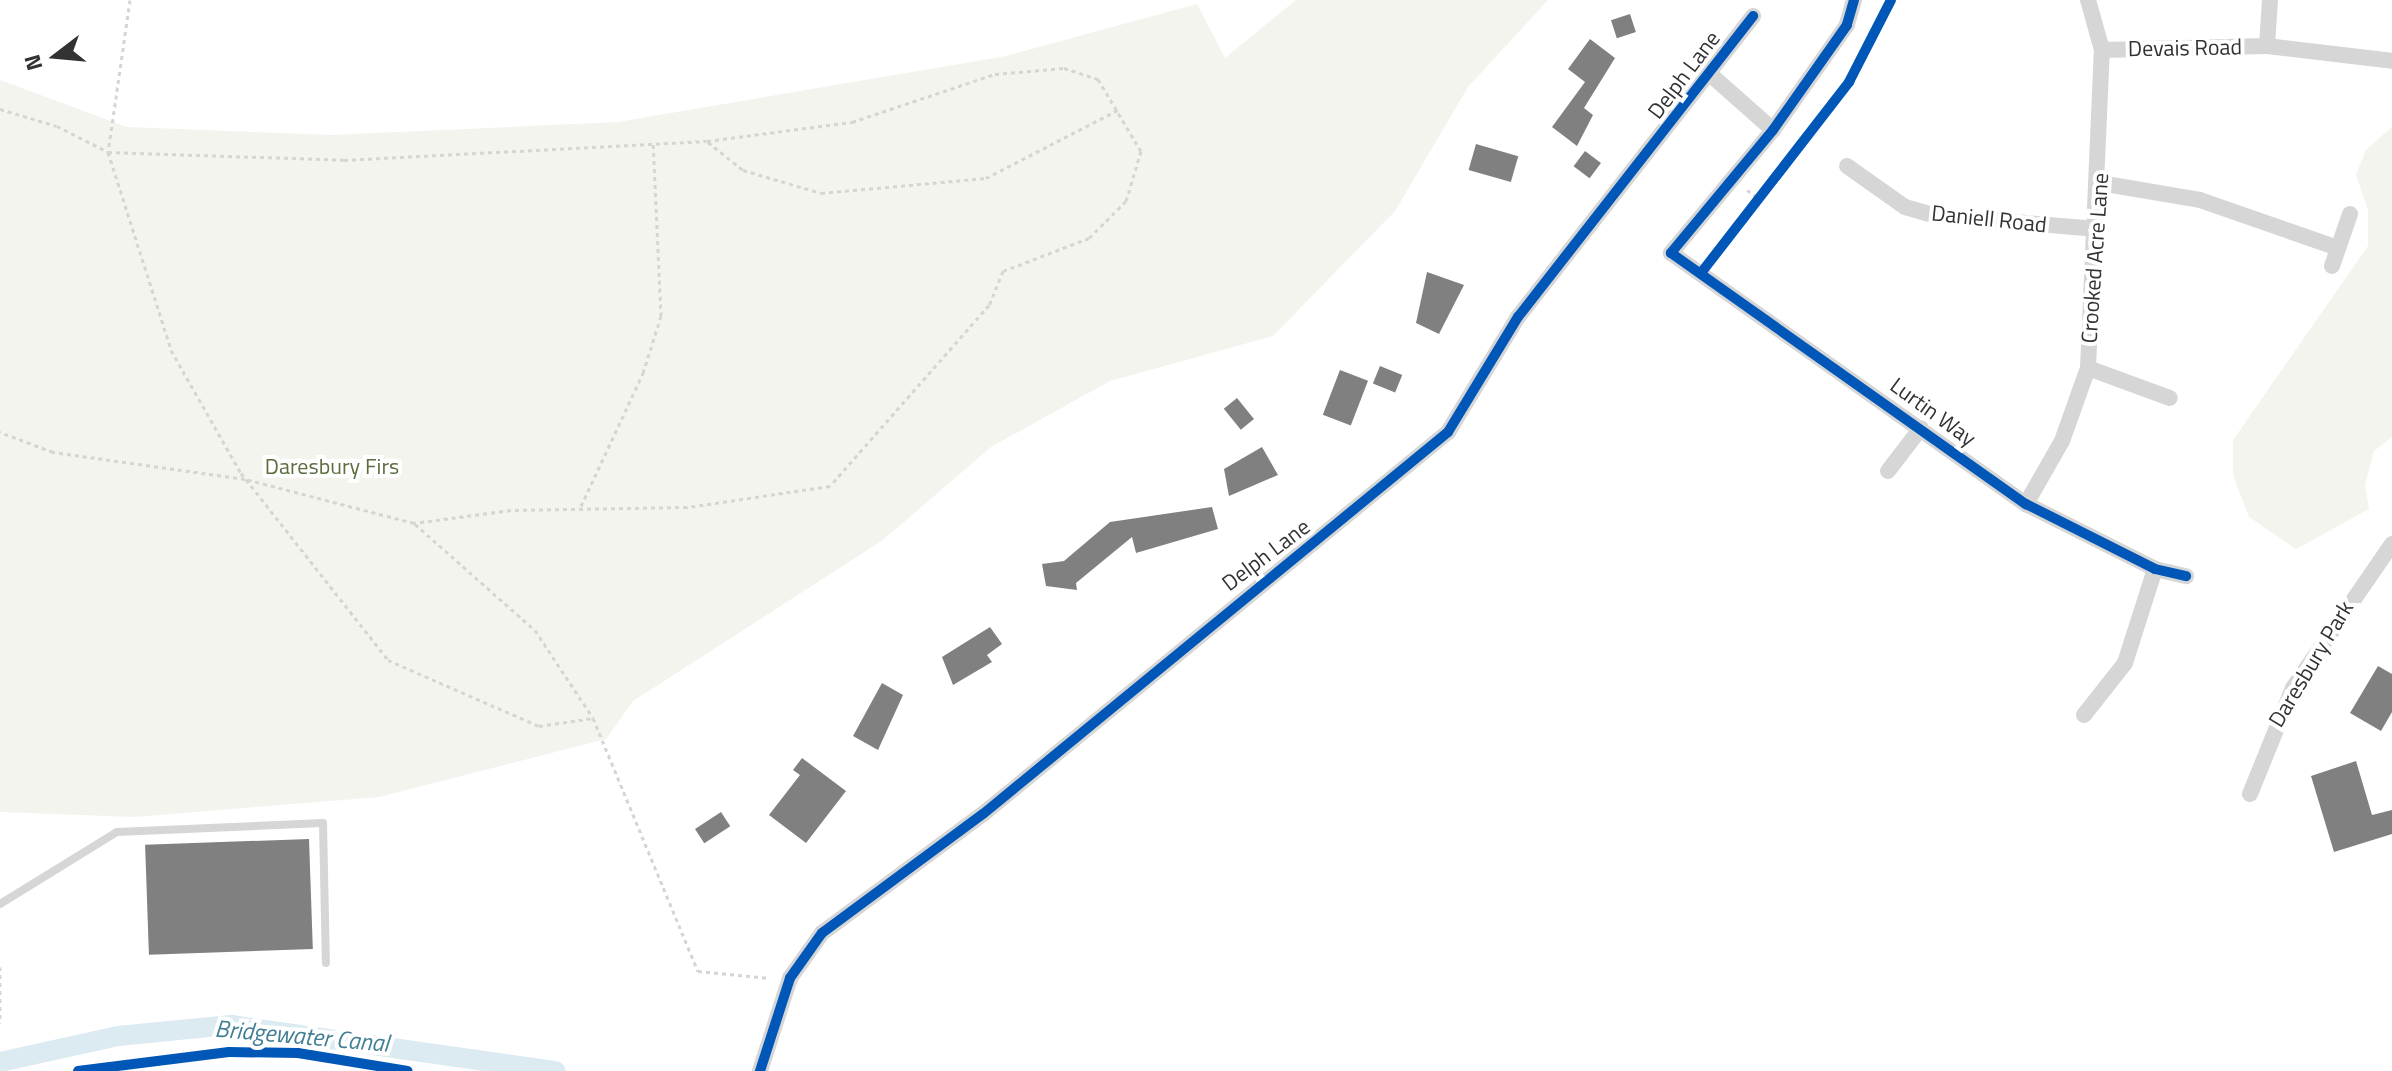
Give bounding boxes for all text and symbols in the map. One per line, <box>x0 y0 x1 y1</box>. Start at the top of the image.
north arrow <box>16 16 96 96</box>
street label: Delph Lane <box>1642 26 1726 124</box>
street label: Devais Road <box>2128 34 2242 62</box>
text: N <box>14 51 51 75</box>
street label: Crooked Acre Lane <box>2076 172 2114 344</box>
street label: Daniell Road <box>1930 200 2048 238</box>
street label: Lurtin Way <box>1885 372 1981 452</box>
park label: Daresbury Firs <box>265 454 399 480</box>
street label: Delph Lane <box>1217 513 1315 597</box>
street label: Daresbury Park <box>2263 596 2359 732</box>
water label: Bridgewater Canal <box>214 1014 390 1058</box>

